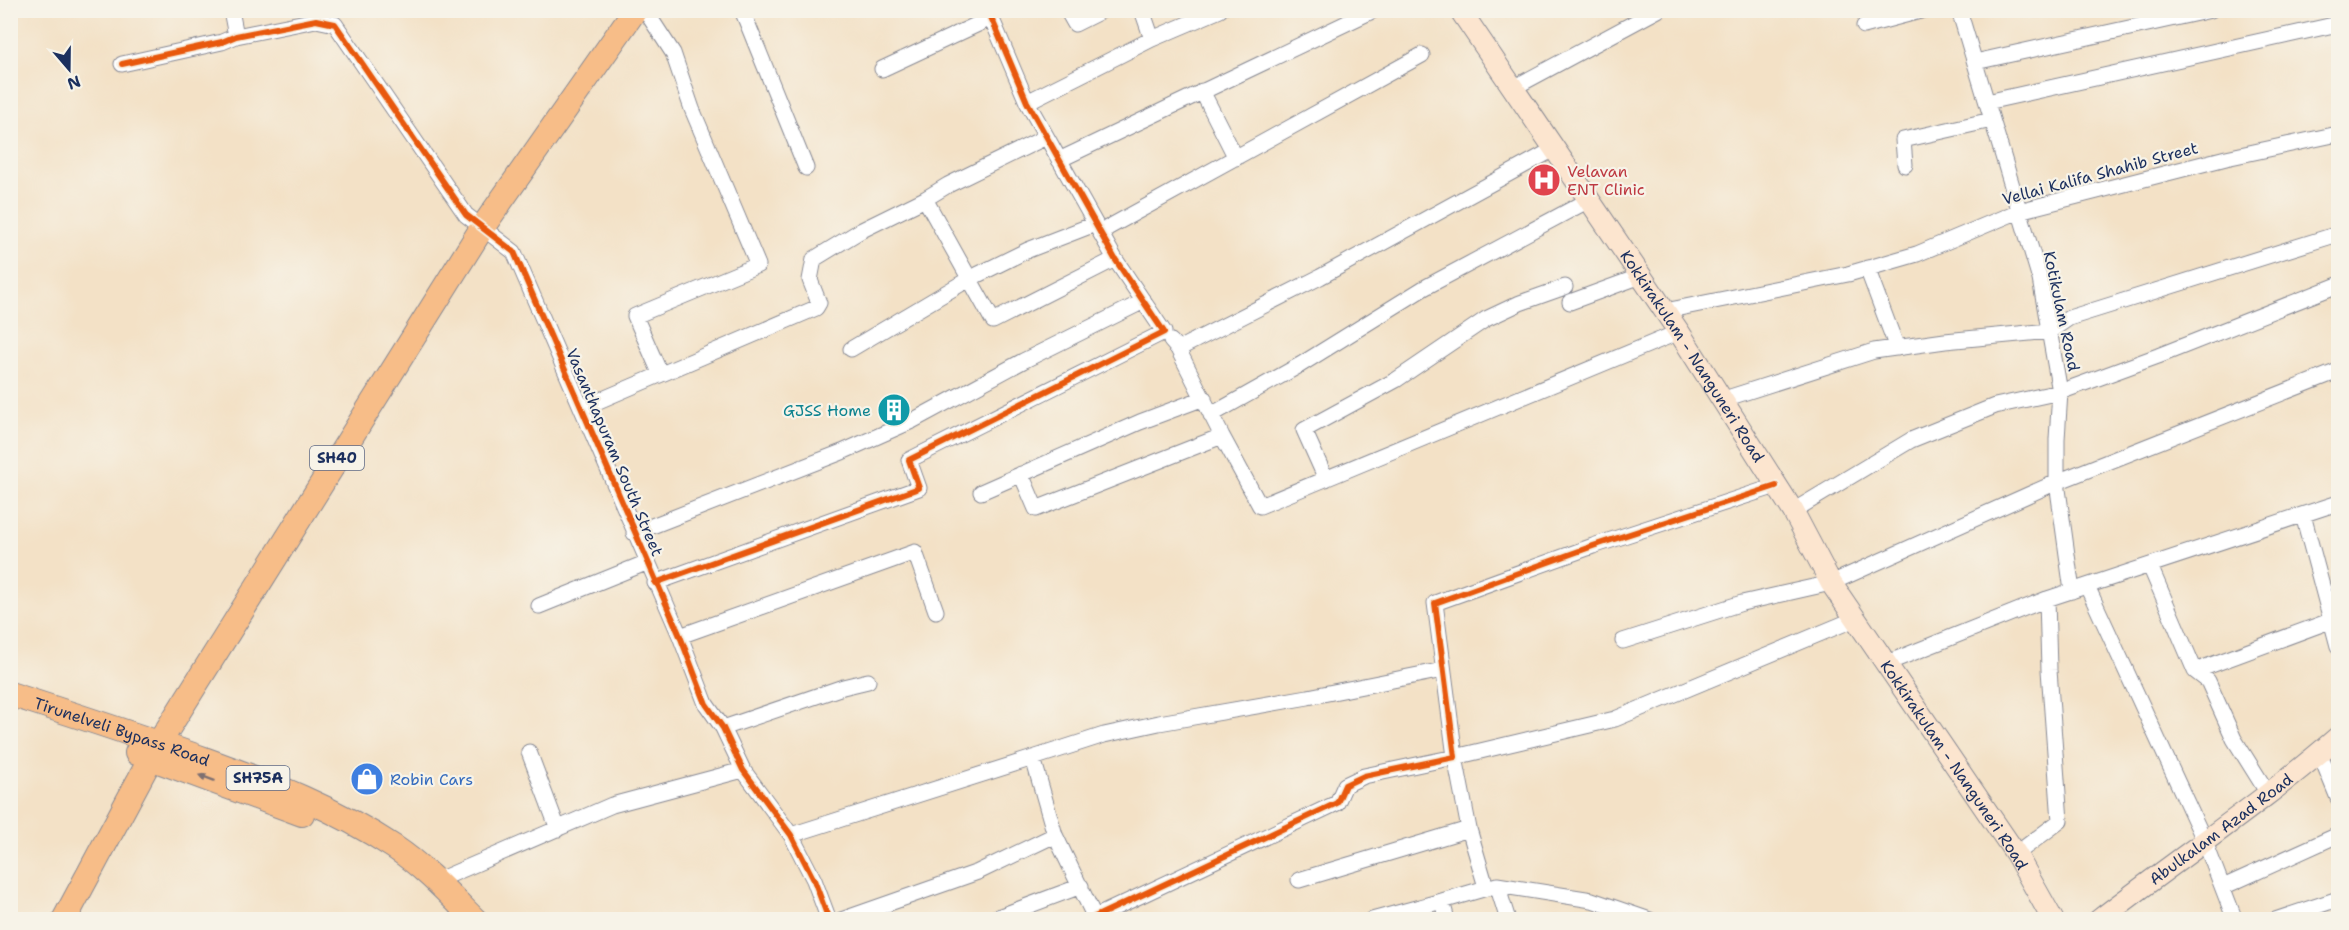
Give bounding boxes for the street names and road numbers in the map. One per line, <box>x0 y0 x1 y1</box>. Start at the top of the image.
street label: Vellai Kalifa Shahib Street <box>2000 137 2200 210</box>
street label: Kokkirakulam - Nanguneri Road <box>1615 246 1769 466</box>
street label: Kotikulam Road <box>2039 249 2085 373</box>
street label: Vasanthapuram South Street <box>561 345 668 559</box>
road number: SH40 <box>310 446 364 470</box>
street label: Kokkirakulam - Nanguneri Road <box>1876 656 2033 874</box>
street label: Tirunelveli Bypass Road <box>31 692 213 771</box>
road number: SH75A <box>226 766 290 790</box>
street label: Abulkalam Azad Road <box>2145 769 2297 890</box>

